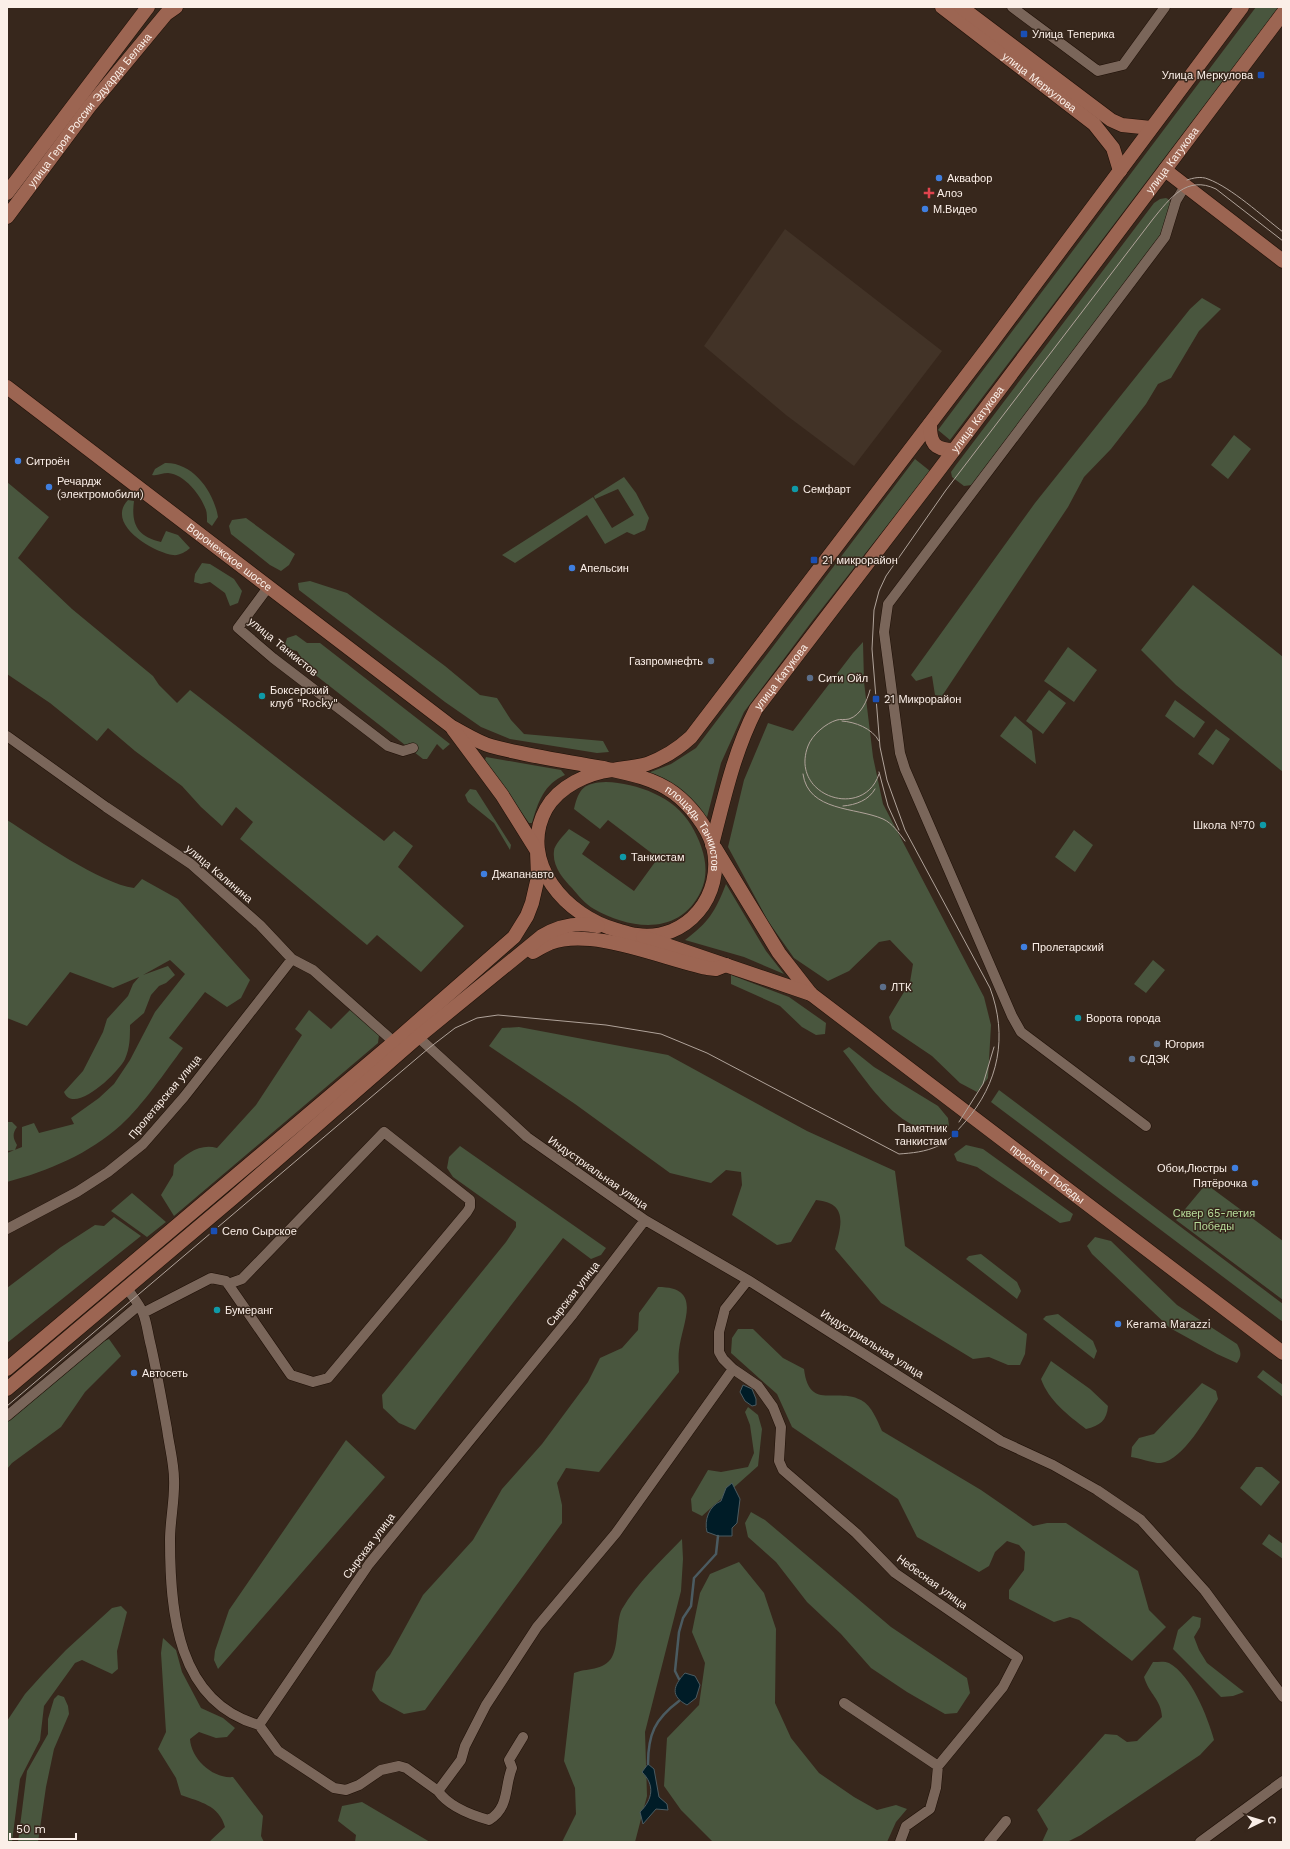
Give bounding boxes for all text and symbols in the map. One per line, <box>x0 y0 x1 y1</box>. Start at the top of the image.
place label: Улица Теперика <box>1032 28 1116 41</box>
marker: Улица Теперика <box>1019 29 1029 39</box>
street label: улица Героя России Эдуарда Белана <box>25 30 155 190</box>
street label: улица Меркулова <box>1000 49 1080 115</box>
place label: Улица Меркулова <box>1162 69 1254 82</box>
marker: Улица Меркулова <box>1256 70 1266 80</box>
street label: улица Катукова <box>1143 124 1202 196</box>
place label: Аквафор <box>947 172 992 185</box>
marker: Аквафор <box>934 173 944 183</box>
place label: Алоэ <box>937 187 963 200</box>
marker: Алоэ <box>924 188 934 198</box>
place label: М.Видео <box>933 203 977 216</box>
marker: М.Видео <box>920 204 930 214</box>
street label: улица Катукова <box>948 383 1007 455</box>
place label: Ситроён <box>26 455 70 468</box>
marker: Ситроён <box>13 456 23 466</box>
place label: Речардж (электромобили) <box>57 475 144 501</box>
marker: Речардж (электромобили) <box>44 482 54 492</box>
place label: Семфарт <box>803 483 851 496</box>
marker: Семфарт <box>790 484 800 494</box>
street label: Воронежское шоссе <box>184 520 275 594</box>
place label: 21 микрорайон <box>822 554 898 567</box>
marker: 21 микрорайон <box>809 555 819 565</box>
place label: Апельсин <box>580 562 629 575</box>
marker: Апельсин <box>567 563 577 573</box>
street label: улица Танкистов <box>246 615 321 679</box>
street label: улица Катукова <box>751 640 811 712</box>
place label: Газпромнефть <box>629 655 703 668</box>
marker: Газпромнефть <box>706 656 716 666</box>
place label: Сити Ойл <box>818 672 868 685</box>
marker: Сити Ойл <box>805 673 815 683</box>
place label: Боксерский клуб "Rocky" <box>270 684 338 710</box>
marker: Боксерский клуб "Rocky" <box>257 691 267 701</box>
place label: 21 Микрорайон <box>884 693 961 706</box>
marker: 21 Микрорайон <box>871 694 881 704</box>
street label: площадь Танкистов <box>663 782 722 872</box>
place label: Школа №70 <box>1193 819 1255 832</box>
marker: Школа №70 <box>1258 820 1268 830</box>
street label: улица Калинина <box>183 842 256 906</box>
place label: Танкистам <box>631 851 684 864</box>
marker: Танкистам <box>618 852 628 862</box>
place label: Джапанавто <box>492 868 554 881</box>
marker: Джапанавто <box>479 869 489 879</box>
place label: Пролетарский <box>1032 941 1104 954</box>
marker: Пролетарский <box>1019 942 1029 952</box>
place label: ЛТК <box>891 981 912 994</box>
marker: ЛТК <box>878 982 888 992</box>
place label: Ворота города <box>1086 1012 1162 1025</box>
marker: Ворота города <box>1073 1013 1083 1023</box>
place label: Югория <box>1165 1038 1204 1051</box>
marker: Югория <box>1152 1039 1162 1049</box>
street label: Пролетарская улица <box>126 1052 205 1142</box>
place label: СДЭК <box>1140 1053 1170 1066</box>
marker: СДЭК <box>1127 1054 1137 1064</box>
place label: Памятник танкистам <box>895 1122 947 1148</box>
marker: Памятник танкистам <box>950 1129 960 1139</box>
street label: Индустриальная улица <box>546 1134 651 1213</box>
street label: проспект Победы <box>1008 1141 1087 1206</box>
place label: Обои,Люстры <box>1157 1162 1227 1175</box>
marker: Обои,Люстры <box>1230 1163 1240 1173</box>
place label: Пятёрочка <box>1193 1177 1248 1190</box>
marker: Пятёрочка <box>1250 1178 1260 1188</box>
park label: Сквер 65-летия Победы <box>1173 1207 1255 1233</box>
place label: Село Сырское <box>222 1225 297 1238</box>
marker: Село Сырское <box>209 1226 219 1236</box>
street label: Сырская улица <box>544 1258 603 1329</box>
place label: Бумеранг <box>225 1304 273 1317</box>
marker: Бумеранг <box>212 1305 222 1315</box>
street label: Индустриальная улица <box>818 1307 927 1382</box>
place label: Kerama Marazzi <box>1126 1318 1211 1331</box>
marker: Kerama Marazzi <box>1113 1319 1123 1329</box>
place label: Автосеть <box>142 1367 188 1380</box>
marker: Автосеть <box>129 1368 139 1378</box>
street label: Сырская улица <box>340 1510 398 1581</box>
street label: Небесная улица <box>894 1552 970 1612</box>
north arrow <box>1242 1801 1282 1841</box>
scale bar <box>10 1815 76 1841</box>
text: С <box>1265 1816 1278 1825</box>
text: 50 m <box>16 1822 46 1836</box>

